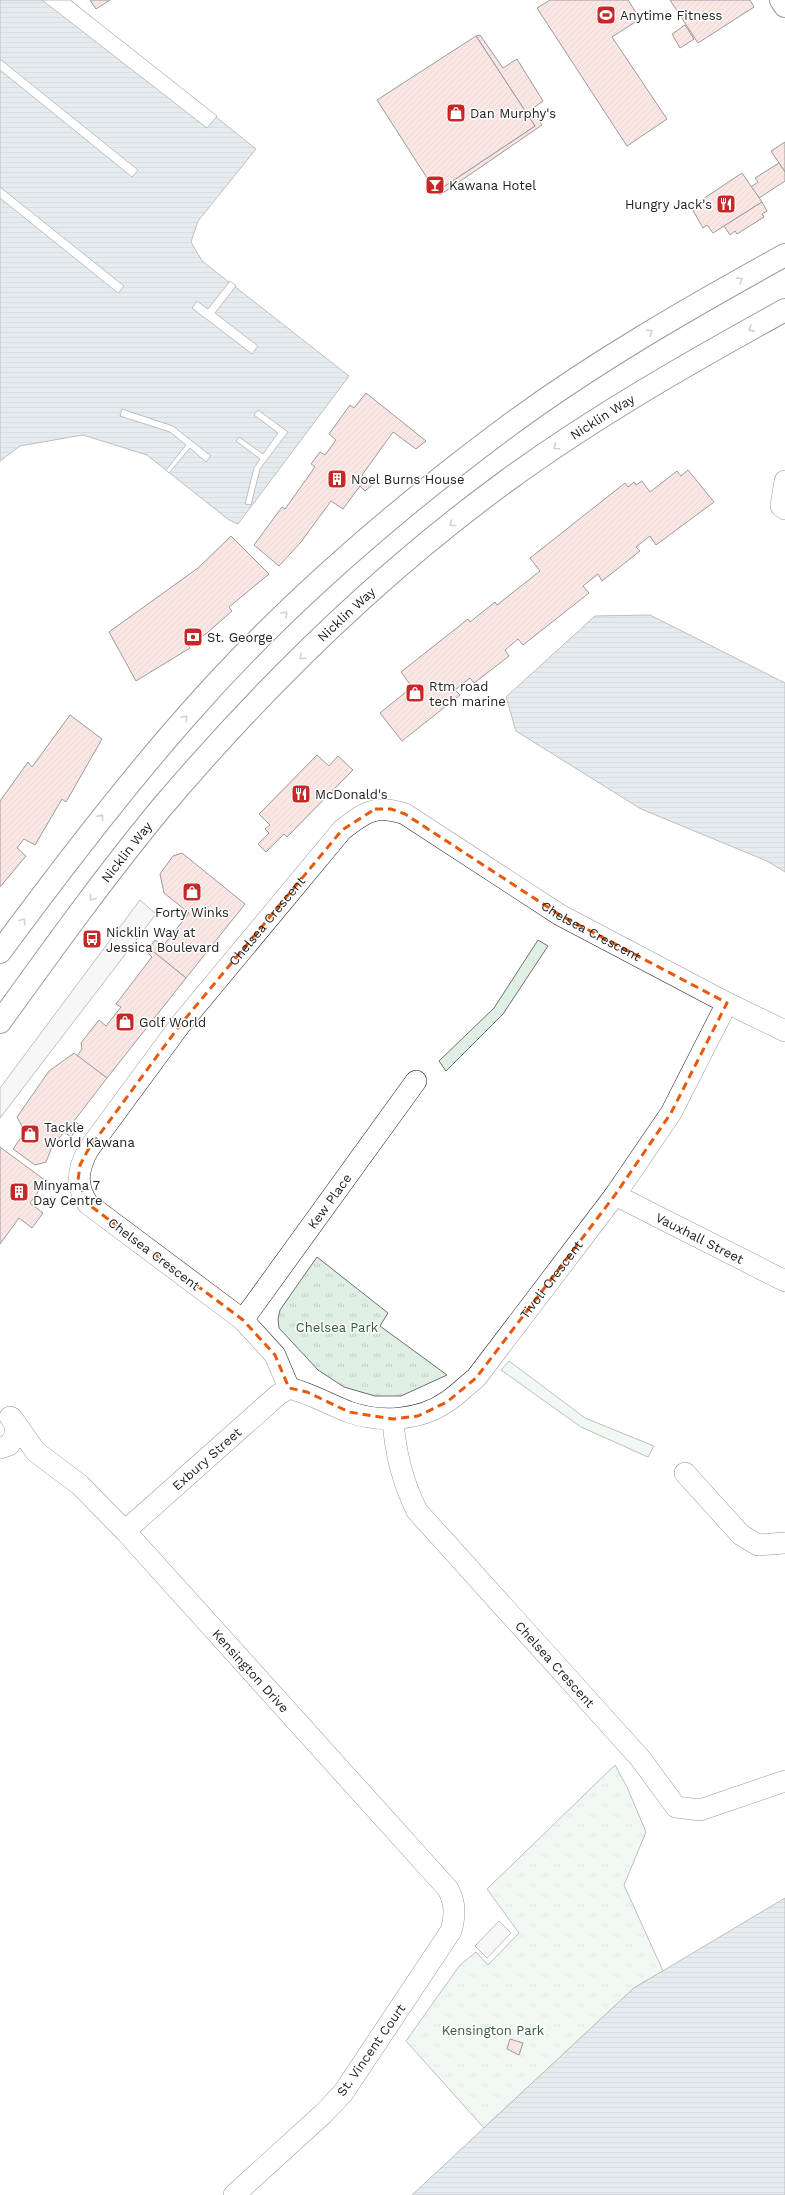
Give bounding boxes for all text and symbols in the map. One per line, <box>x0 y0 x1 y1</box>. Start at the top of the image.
sports icon: Anytime Fitness <box>595 4 617 26</box>
place label: Anytime Fitness <box>620 8 723 23</box>
shop icon: Dan Murphy's <box>445 102 467 124</box>
place label: Dan Murphy's <box>470 106 556 121</box>
bar icon: Kawana Hotel <box>424 174 446 196</box>
place label: Kawana Hotel <box>449 178 536 193</box>
restaurant icon: Hungry Jack's <box>715 193 737 215</box>
place label: Hungry Jack's <box>625 197 712 212</box>
one-way arrow <box>736 277 743 284</box>
one-way arrow <box>748 324 755 332</box>
one-way arrow <box>646 329 653 336</box>
street label: Nicklin Way <box>567 391 637 442</box>
one-way arrow <box>553 442 560 450</box>
building icon: Noel Burns House <box>326 468 348 490</box>
place label: Noel Burns House <box>351 472 464 487</box>
one-way arrow <box>449 520 456 527</box>
street label: Nicklin Way <box>314 584 378 644</box>
one-way arrow <box>281 612 288 619</box>
bank icon: St. George <box>182 626 204 648</box>
place label: St. George <box>207 630 273 645</box>
one-way arrow <box>299 652 306 659</box>
place label: Rtm road tech marine <box>429 679 506 709</box>
shop icon: Rtm road tech marine <box>404 682 426 704</box>
one-way arrow <box>181 715 188 722</box>
restaurant icon: McDonald's <box>290 783 312 805</box>
place label: McDonald's <box>315 787 388 802</box>
one-way arrow <box>97 814 104 821</box>
street label: Nicklin Way <box>98 818 155 885</box>
street label: Chelsea Crescent <box>225 873 308 968</box>
shop icon: Forty Winks <box>181 881 203 903</box>
one-way arrow <box>90 893 97 900</box>
street label: Chelsea Crescent <box>539 897 644 964</box>
place label: Forty Winks <box>155 905 229 920</box>
one-way arrow <box>18 918 25 925</box>
place label: Nicklin Way at Jessica Boulevard <box>106 925 220 955</box>
bus stop icon: Nicklin Way at Jessica Boulevard <box>81 928 103 950</box>
shop icon: Golf World <box>114 1011 136 1033</box>
place label: Golf World <box>139 1015 206 1030</box>
place label: Tackle World Kawana <box>44 1120 135 1150</box>
shop icon: Tackle World Kawana <box>19 1123 41 1145</box>
street label: Kew Place <box>304 1170 354 1231</box>
place label: Minyama 7 Day Centre <box>33 1178 103 1208</box>
building icon: Minyama 7 Day Centre <box>8 1181 30 1203</box>
street label: Vauxhall Street <box>653 1209 747 1267</box>
street label: Chelsea Crescent <box>105 1215 203 1294</box>
street label: Tivoli Crescent <box>516 1237 586 1321</box>
park label: Chelsea Park <box>296 1320 379 1335</box>
street label: Exbury Street <box>169 1424 244 1493</box>
street label: Chelsea Crescent <box>512 1618 598 1711</box>
street label: Kensington Drive <box>210 1626 292 1715</box>
street label: St. Vincent Court <box>334 2001 409 2099</box>
park label: Kensington Park <box>442 2023 545 2038</box>

